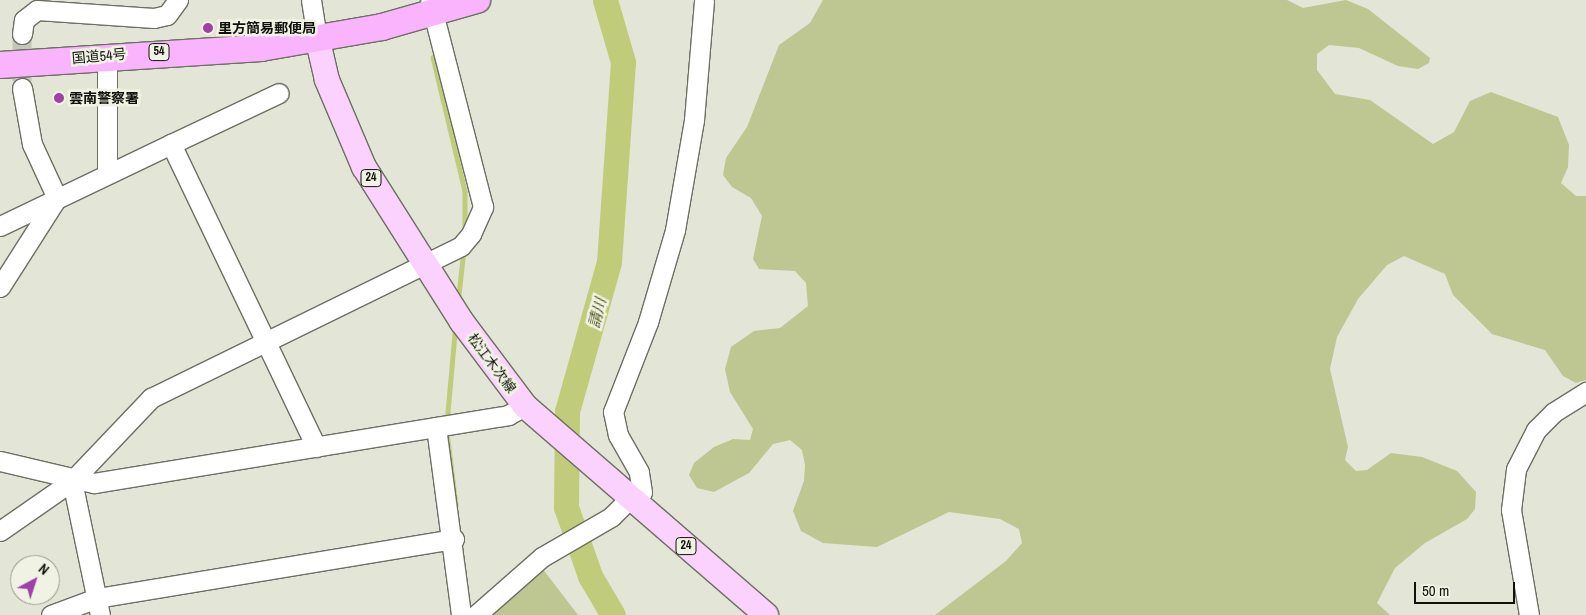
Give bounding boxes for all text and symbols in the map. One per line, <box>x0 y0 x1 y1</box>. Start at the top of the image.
place label: 里方簡易郵便局 <box>218 20 316 36</box>
marker: 里方簡易郵便局 <box>202 22 214 34</box>
road number: 54 <box>148 42 170 62</box>
street label: 国道54号 <box>71 45 127 67</box>
place label: 雲南警察署 <box>69 90 139 106</box>
marker: 雲南警察署 <box>53 92 65 104</box>
road number: 24 <box>360 168 382 188</box>
water label: 請川 <box>585 296 609 330</box>
street label: 松江木次線 <box>464 330 520 396</box>
road number: 24 <box>675 536 697 556</box>
north arrow <box>10 555 60 605</box>
text: N <box>35 560 53 579</box>
scale bar <box>1416 572 1517 604</box>
text: 50 m <box>1422 580 1449 601</box>

